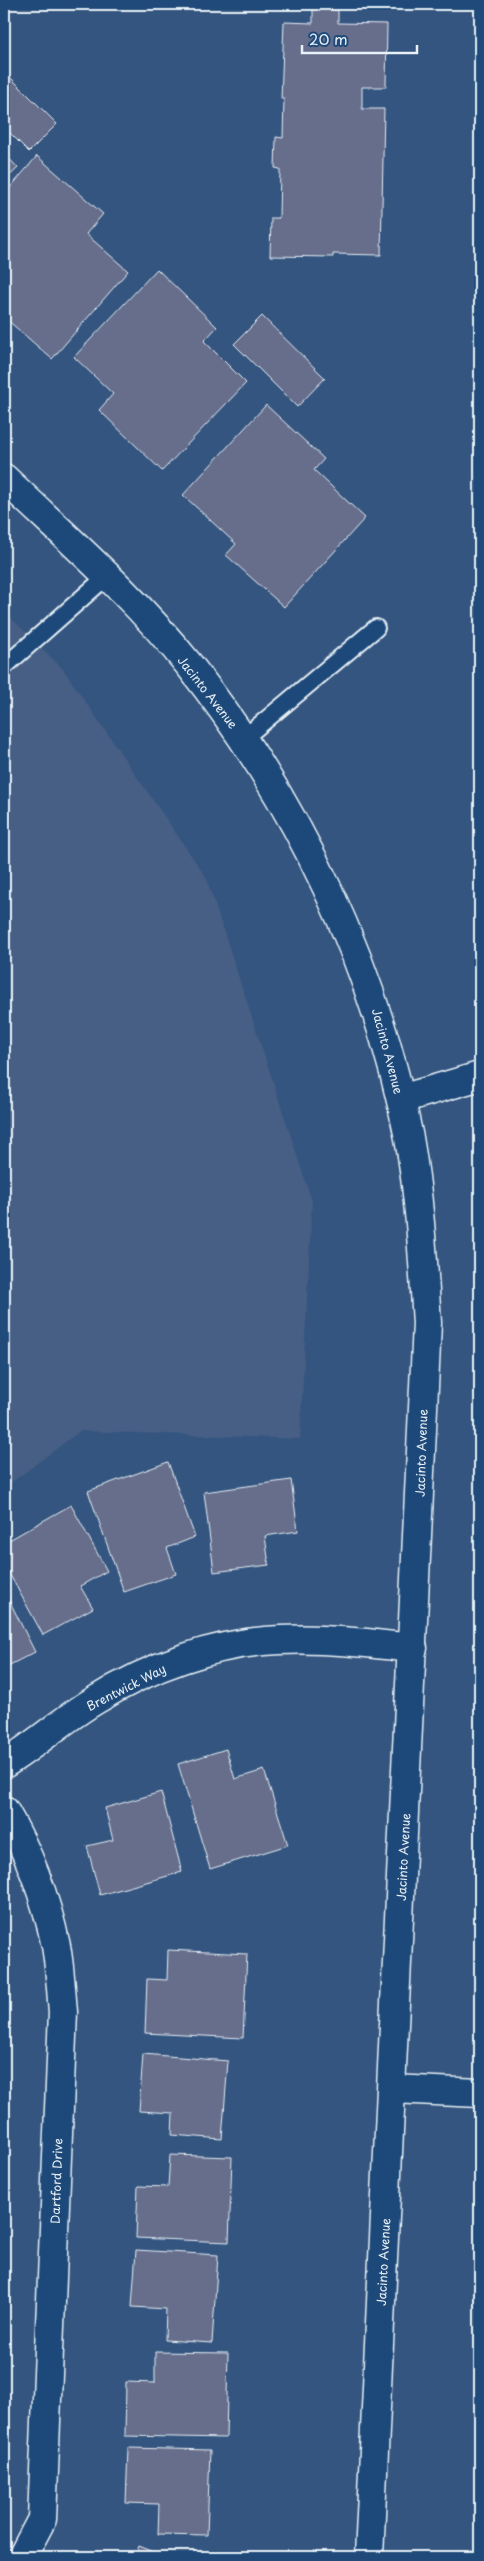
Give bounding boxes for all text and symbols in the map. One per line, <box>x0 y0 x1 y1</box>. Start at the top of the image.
scale bar <box>302 22 416 54</box>
text: 20 m <box>309 27 348 50</box>
street label: Jacinto Avenue <box>174 652 242 732</box>
street label: Jacinto Avenue <box>368 1006 408 1096</box>
street label: Jacinto Avenue <box>410 1408 432 1497</box>
street label: Brentwick Way <box>83 1659 169 1715</box>
street label: Jacinto Avenue <box>392 1812 414 1901</box>
street label: Dartford Drive <box>46 2138 66 2224</box>
street label: Jacinto Avenue <box>372 2217 394 2306</box>

